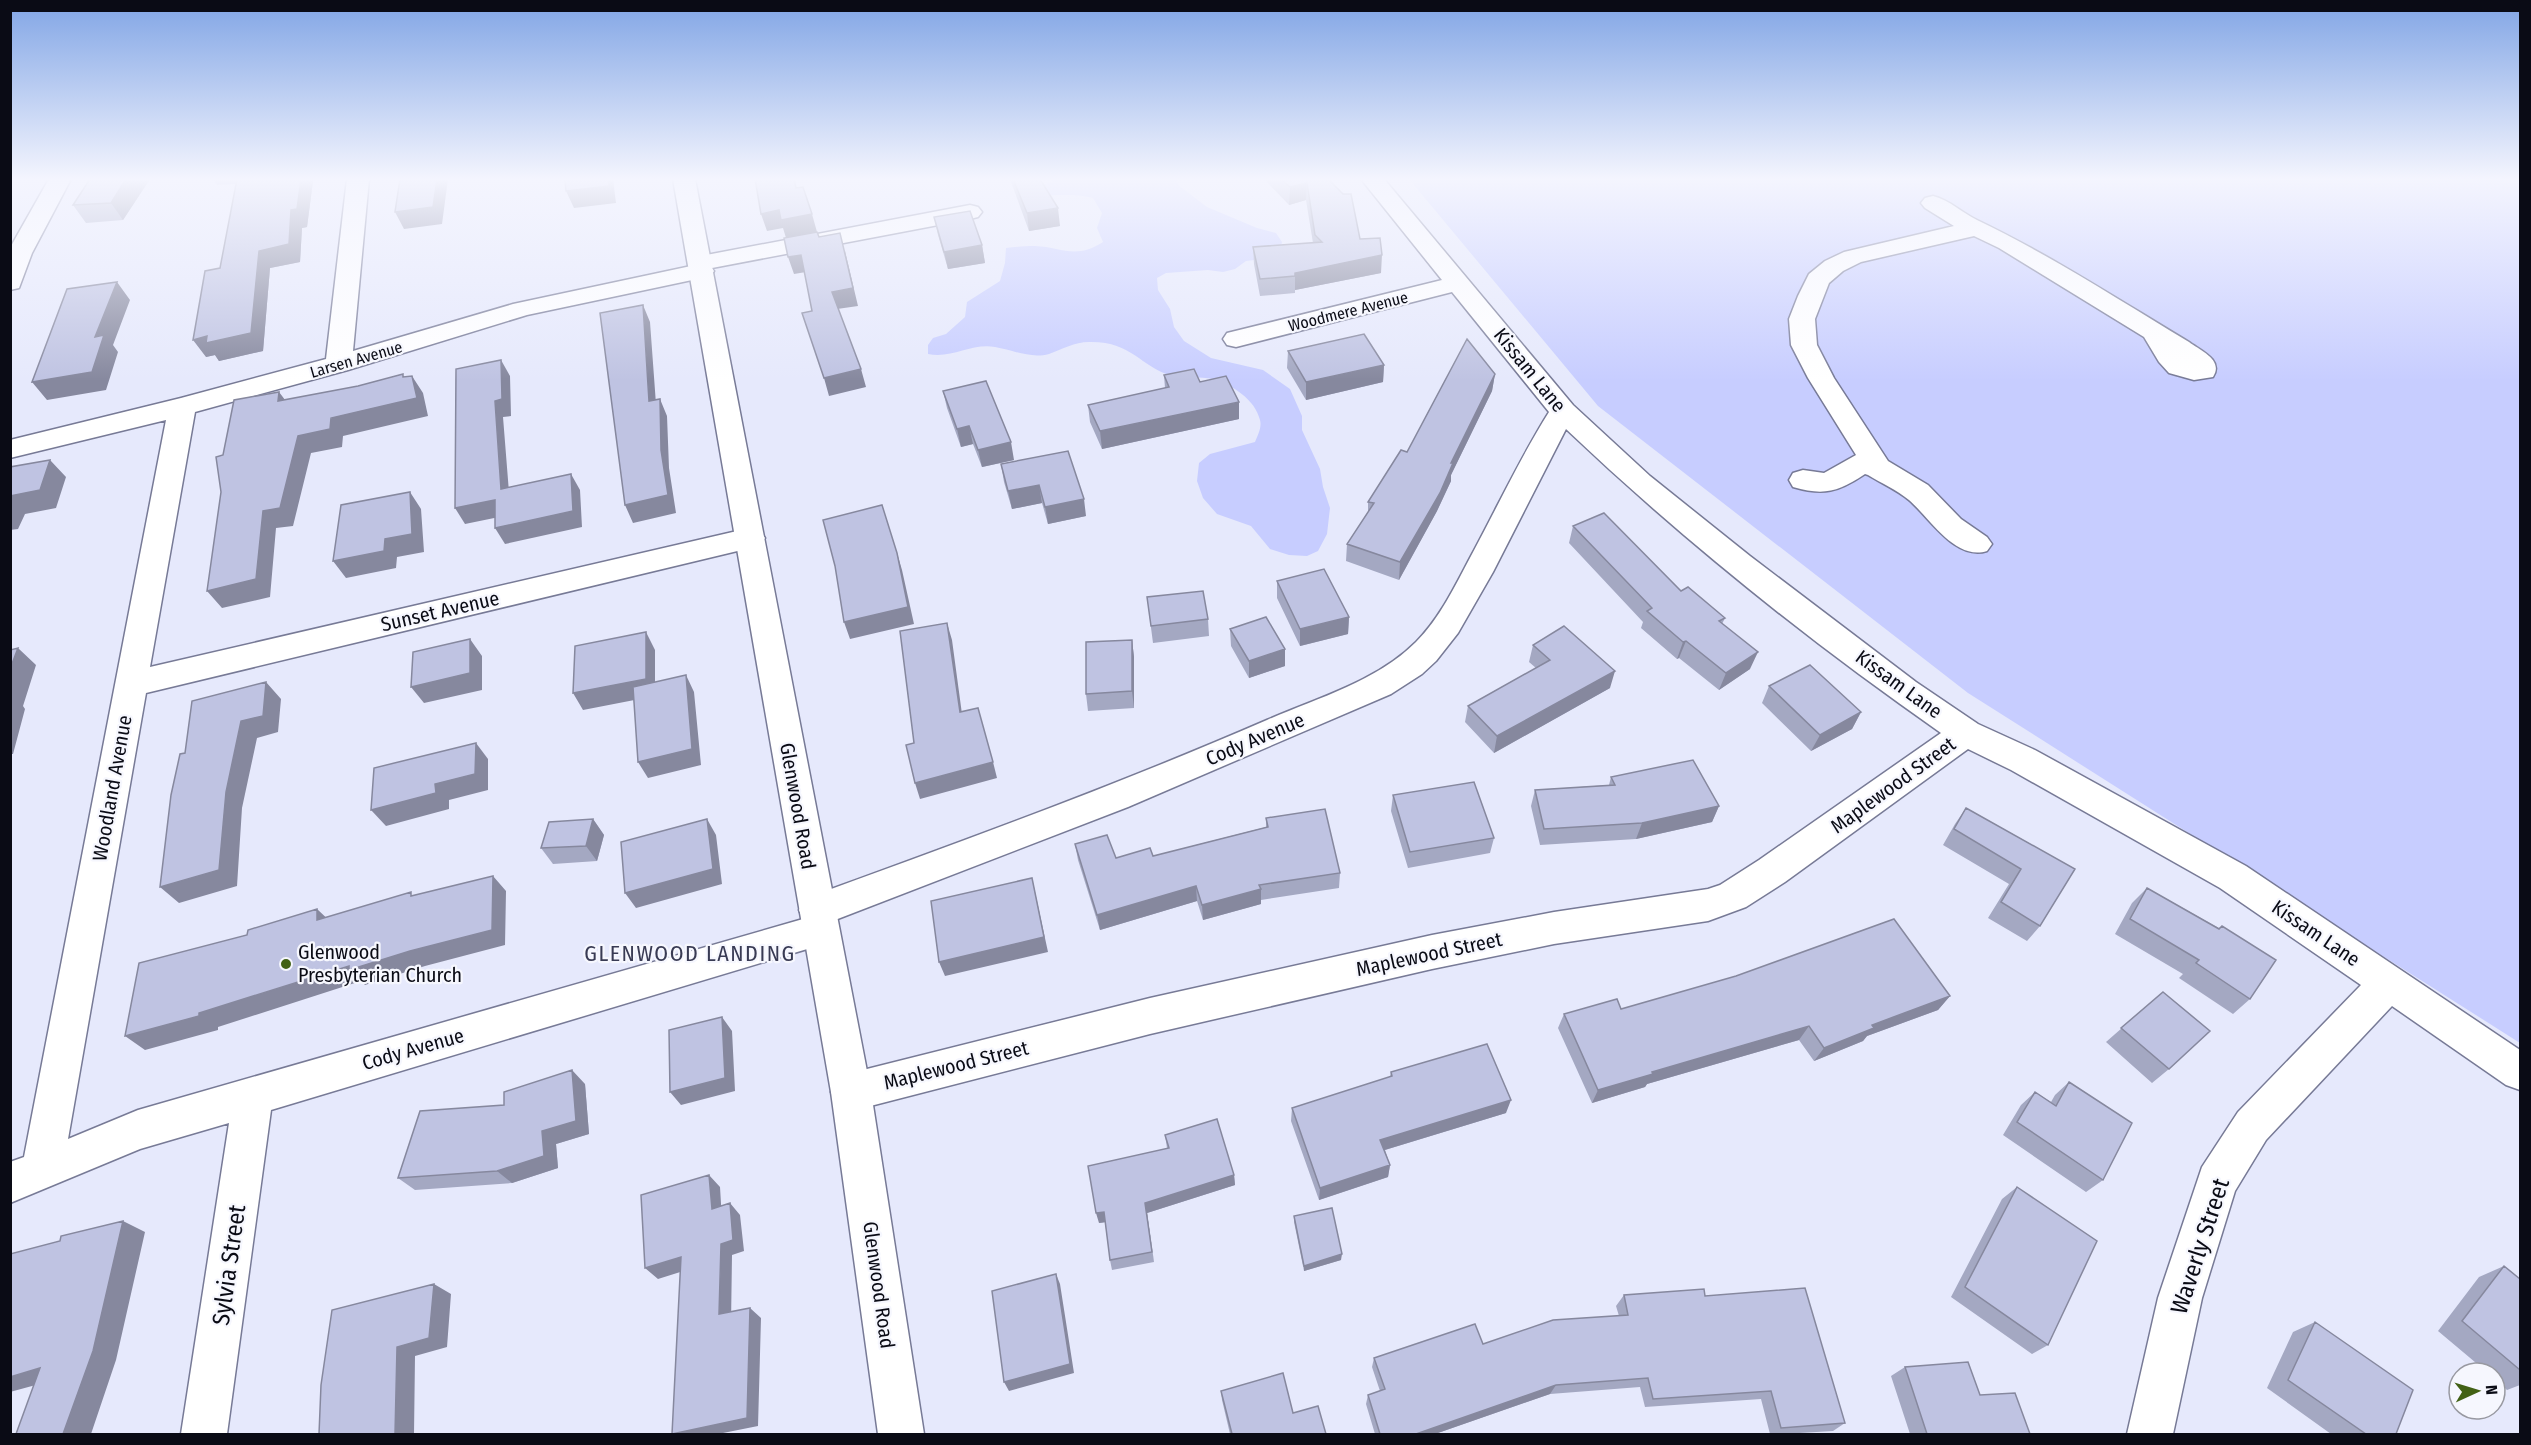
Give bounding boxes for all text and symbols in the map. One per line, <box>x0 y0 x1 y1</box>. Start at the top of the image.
street label: Woodmere Avenue <box>1286 287 1410 335</box>
street label: Kissam Lane <box>1489 323 1571 417</box>
street label: Larsen Avenue <box>308 337 405 382</box>
street label: Sunset Avenue <box>379 586 501 636</box>
street label: Kissam Lane <box>1851 645 1947 723</box>
street label: Cody Avenue <box>1202 707 1308 771</box>
street label: Woodland Avenue <box>87 713 137 863</box>
street label: Maplewood Street <box>1826 731 1960 838</box>
street label: Glenwood Road <box>775 741 821 871</box>
street label: Kissam Lane <box>2267 895 2365 971</box>
street label: Maplewood Street <box>1354 927 1505 981</box>
place label: Glenwood Presbyterian Church <box>298 940 462 987</box>
district label: GLENWOOD LANDING <box>584 940 796 967</box>
marker: Glenwood Presbyterian Church <box>279 957 293 971</box>
street label: Cody Avenue <box>359 1023 467 1075</box>
street label: Maplewood Street <box>881 1035 1031 1095</box>
street label: Waverly Street <box>2165 1175 2235 1317</box>
street label: Sylvia Street <box>207 1203 251 1327</box>
street label: Glenwood Road <box>858 1220 900 1350</box>
north arrow <box>2447 1361 2507 1421</box>
text: N <box>2482 1385 2501 1395</box>

